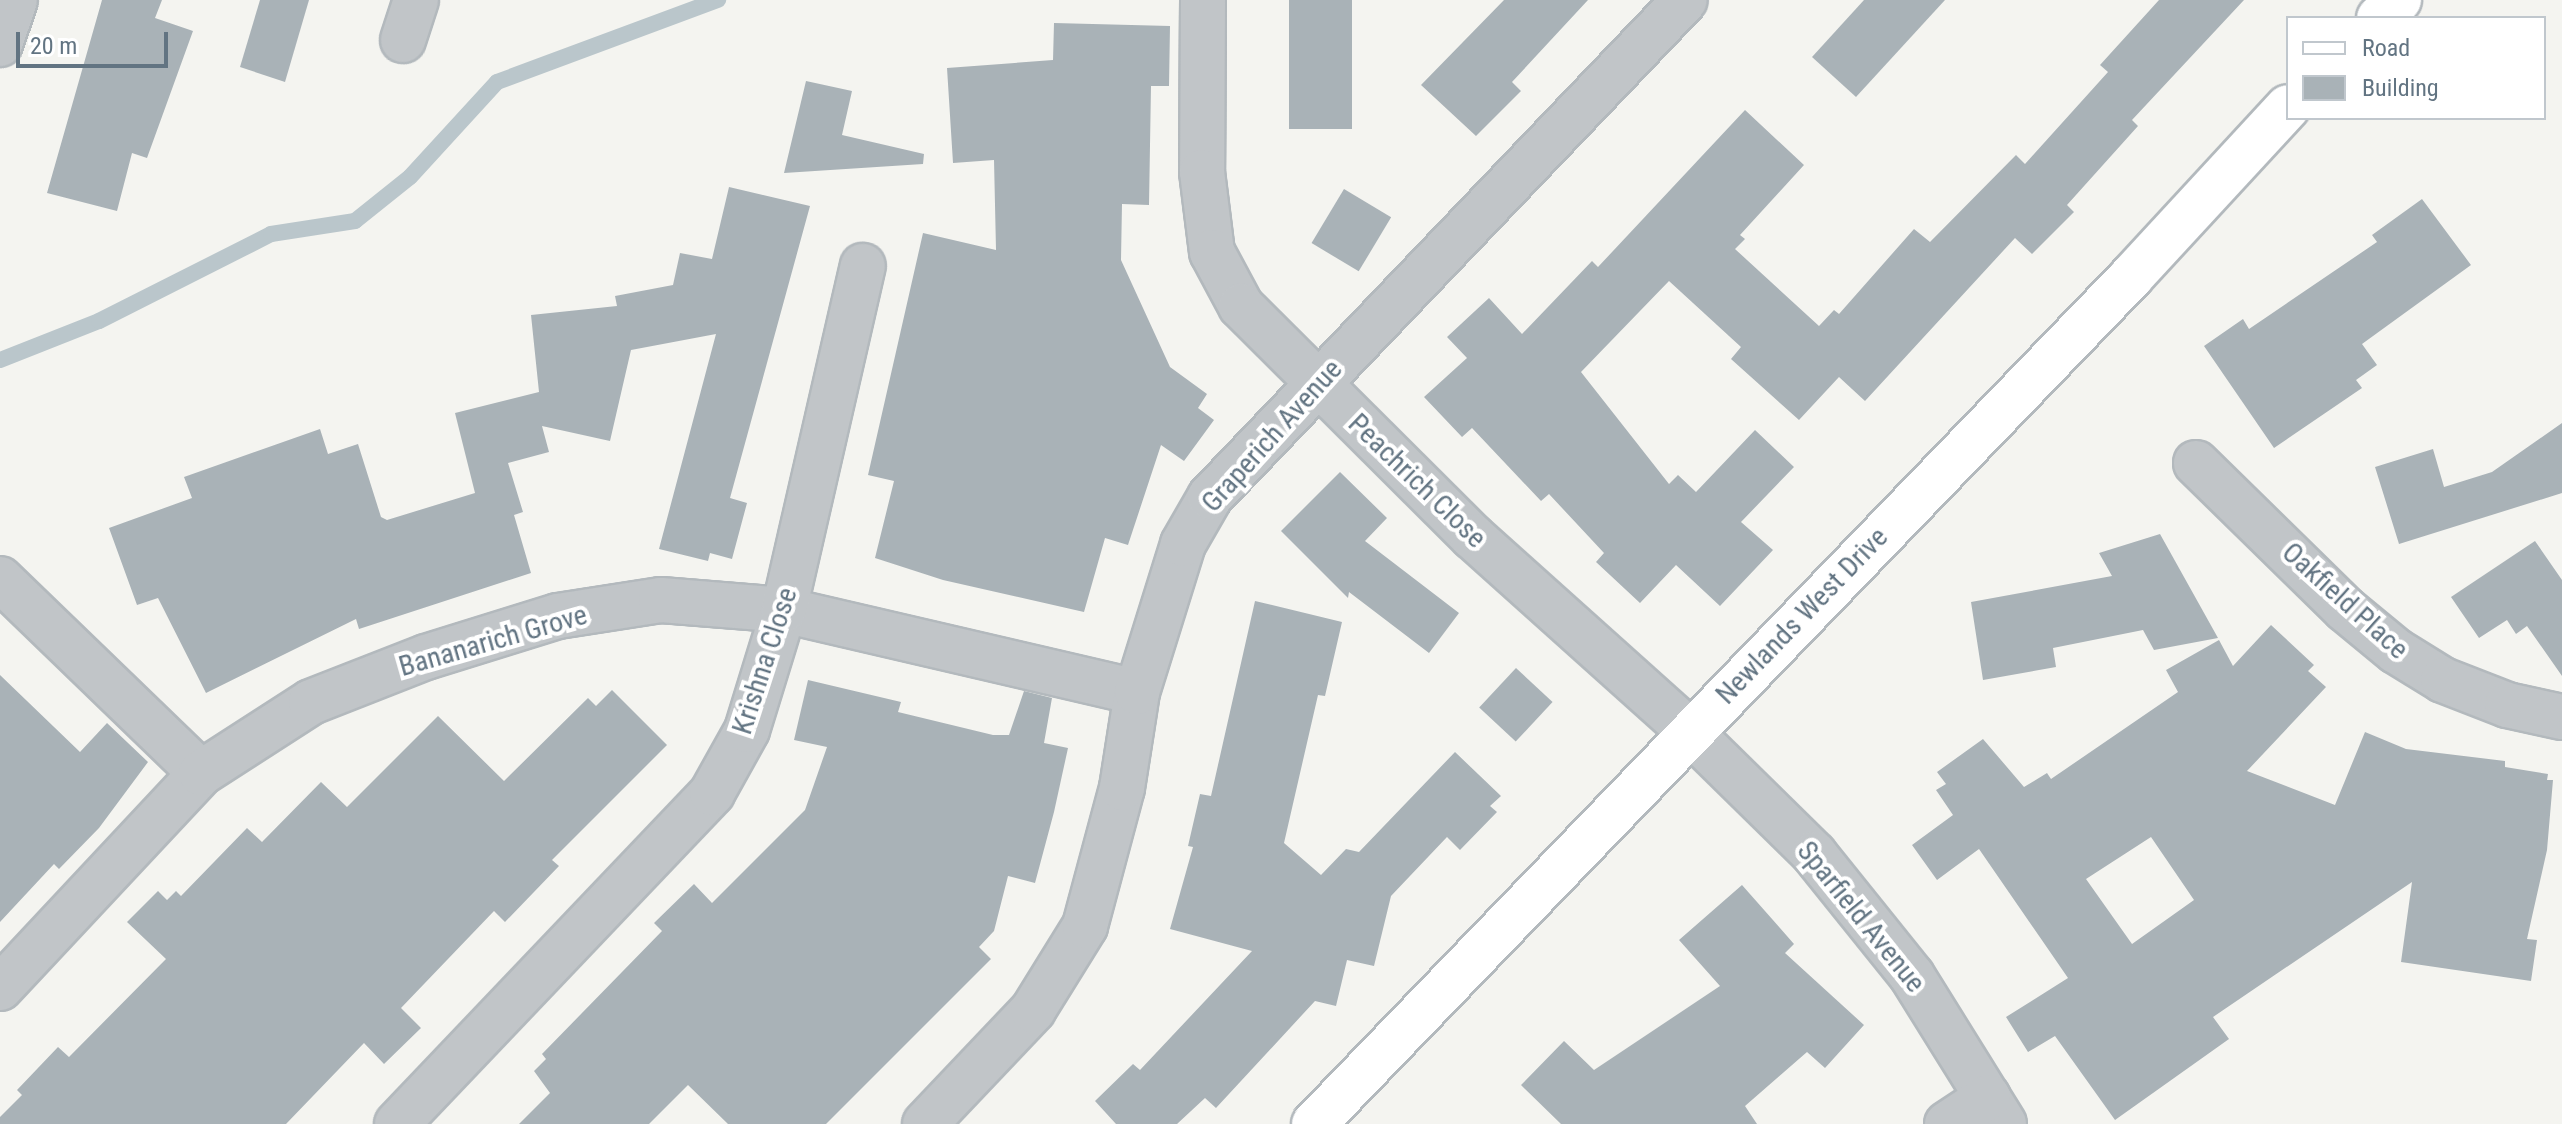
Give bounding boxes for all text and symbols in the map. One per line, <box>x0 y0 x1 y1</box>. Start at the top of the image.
scale bar <box>20 16 172 66</box>
legend <box>2286 16 2546 120</box>
text: 20 m <box>30 32 77 60</box>
text: Road <box>2362 34 2410 62</box>
text: Building <box>2362 74 2439 102</box>
street label: Graperich Avenue <box>1195 353 1349 519</box>
street label: Peachrich Close <box>1341 407 1493 555</box>
street label: Newlands West Drive <box>1709 521 1895 711</box>
street label: Oakfield Place <box>2275 536 2415 666</box>
street label: Krishna Close <box>726 583 804 739</box>
street label: Bananarich Grove <box>395 598 591 684</box>
street label: Sparfield Avenue <box>1790 835 1932 999</box>

